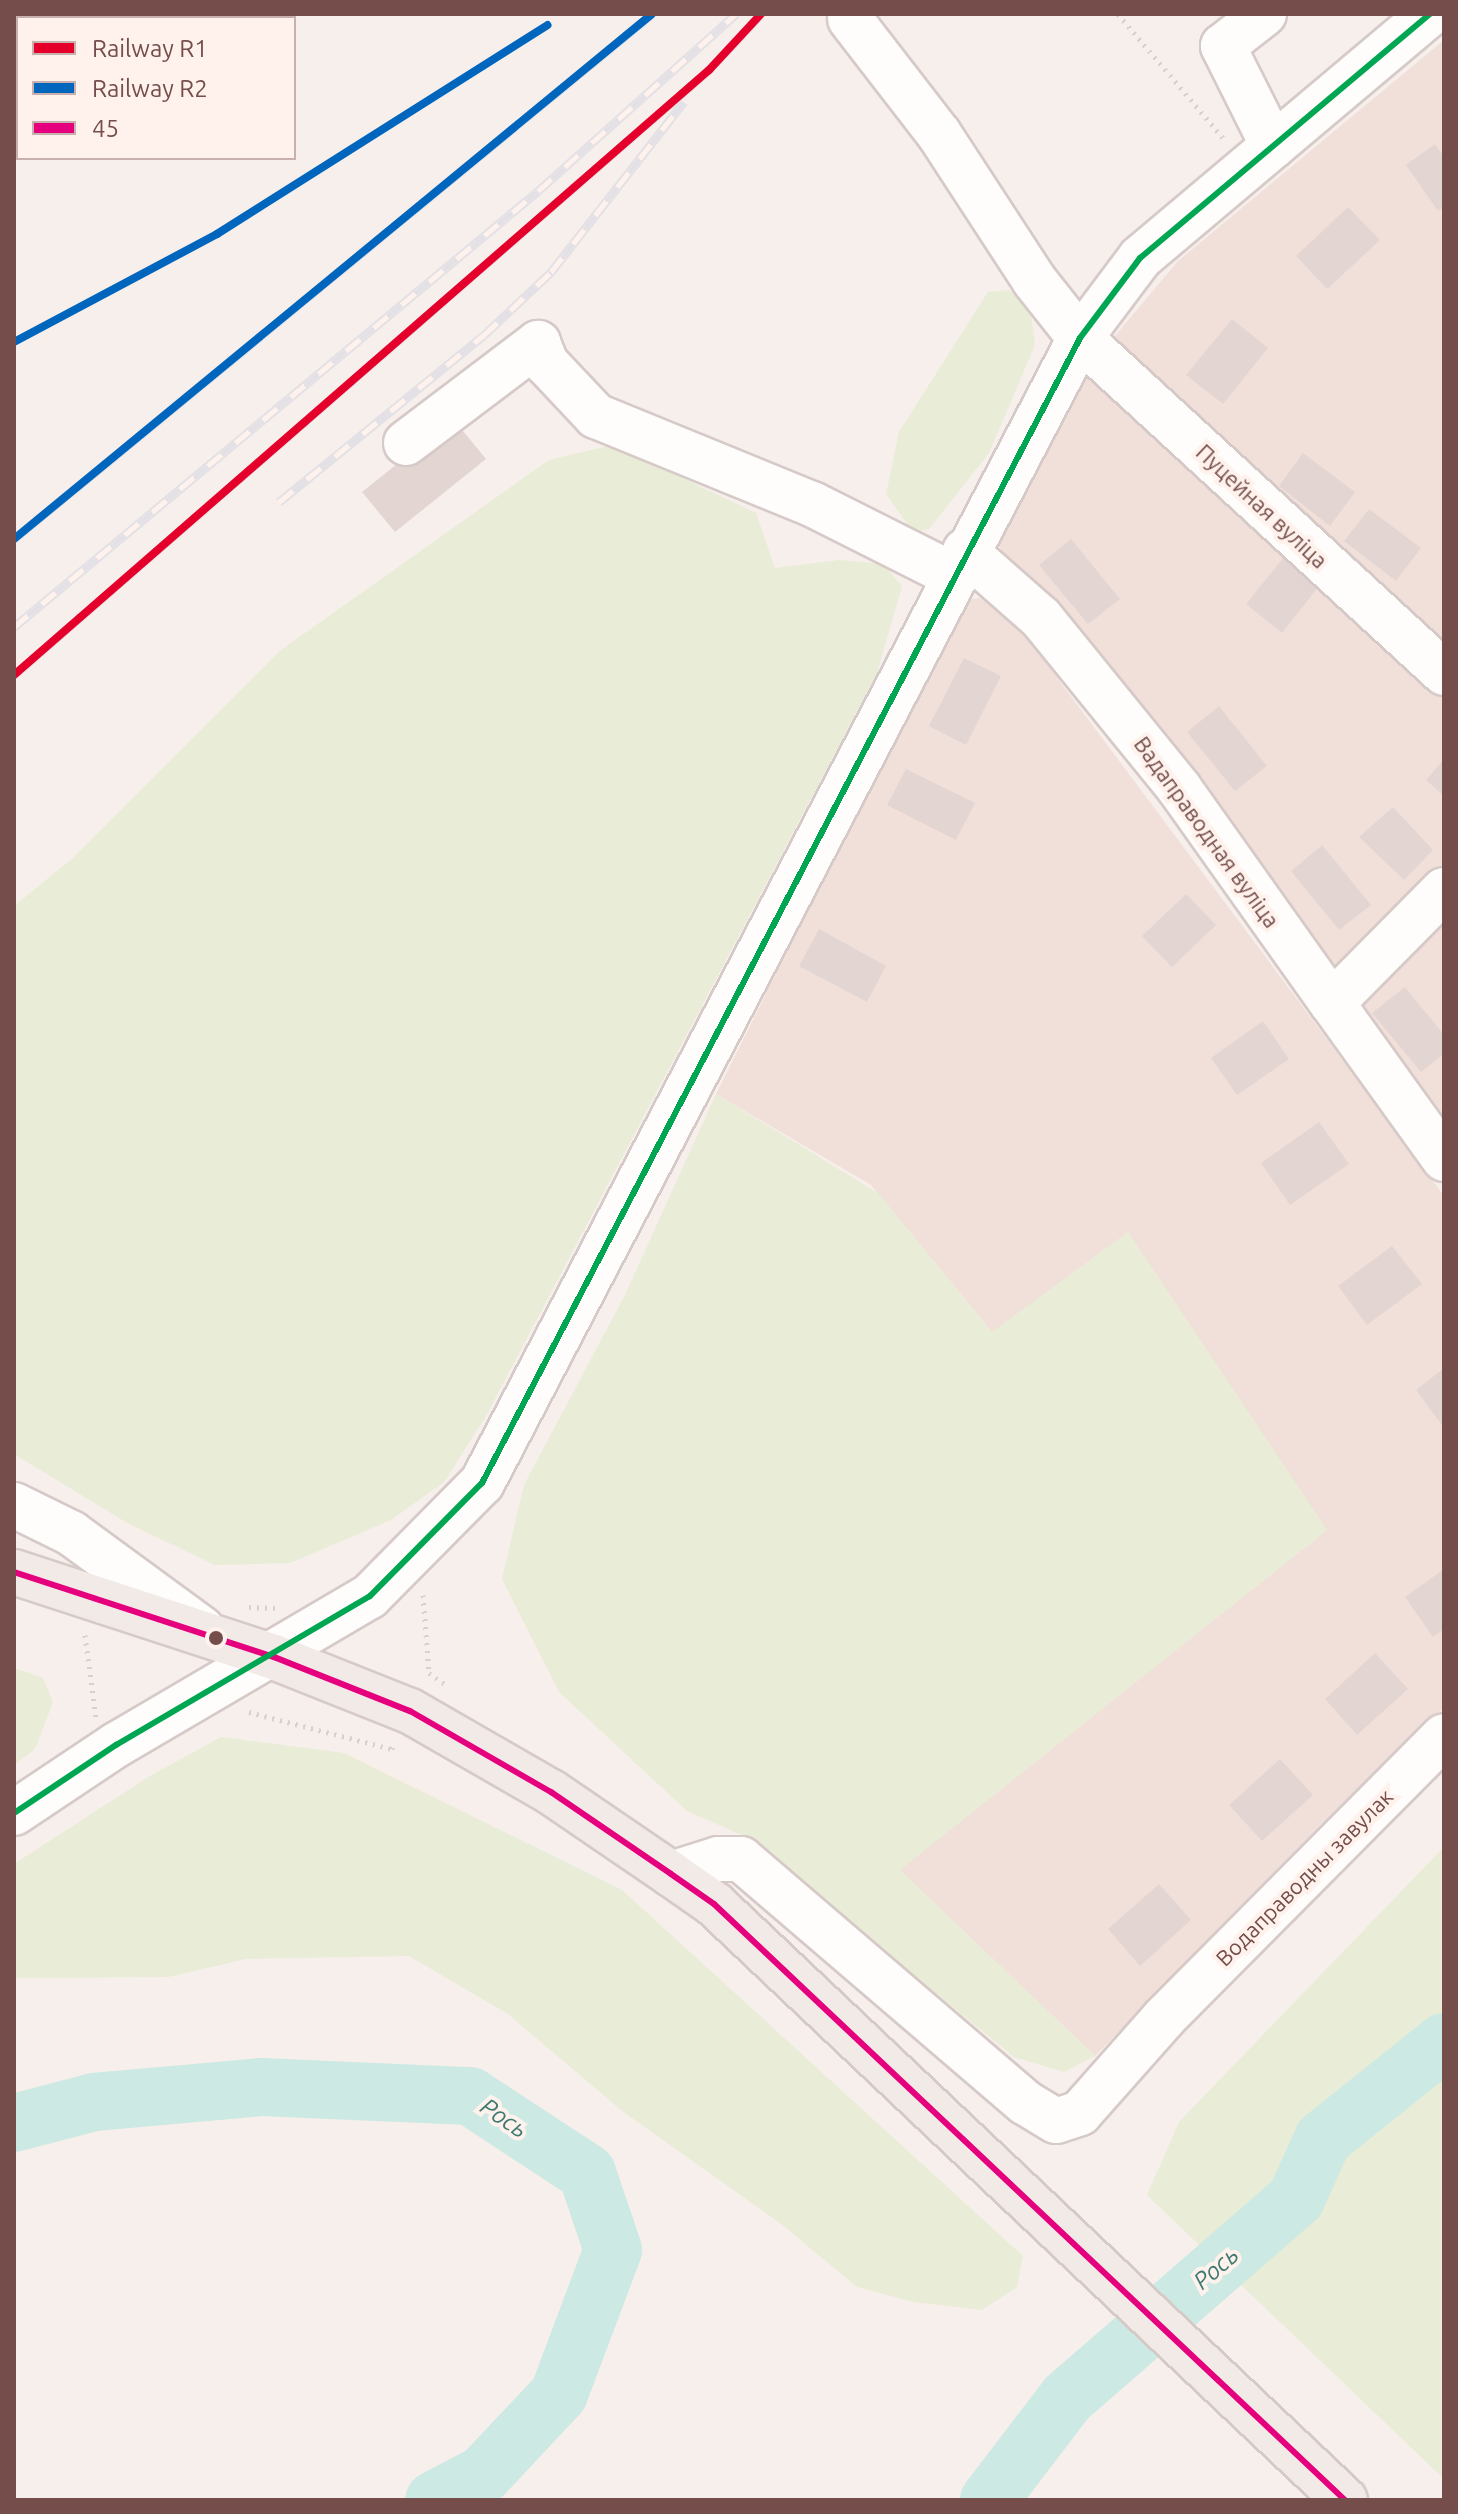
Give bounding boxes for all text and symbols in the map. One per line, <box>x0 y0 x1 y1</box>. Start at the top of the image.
legend <box>16 16 296 160</box>
text: Railway R1 <box>92 35 208 62</box>
text: Railway R2 <box>92 75 208 102</box>
text: 45 <box>92 115 119 142</box>
street label: Пуцейная вуліца <box>1191 439 1333 573</box>
street label: Вадаправодная вуліца <box>1129 731 1285 933</box>
unlabelled marker <box>208 1630 224 1646</box>
street label: Водаправодны завулак <box>1210 1783 1398 1971</box>
water label: Рось <box>475 2092 533 2144</box>
water label: Рось <box>1187 2240 1245 2296</box>

